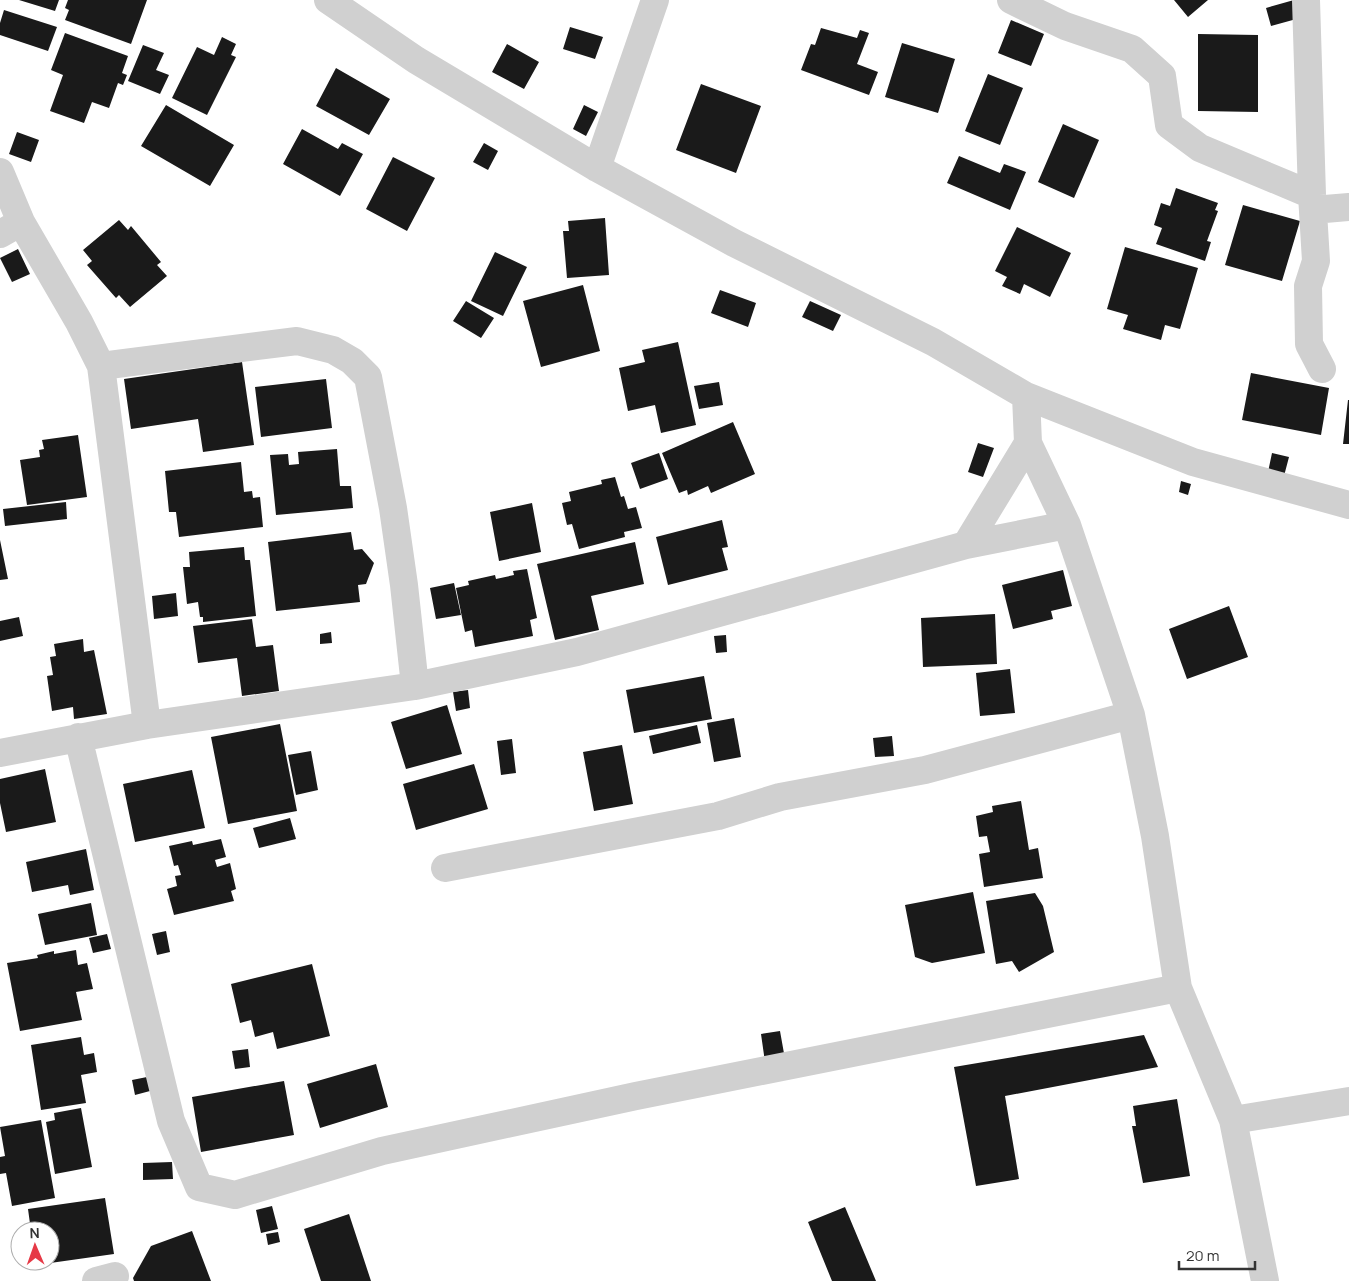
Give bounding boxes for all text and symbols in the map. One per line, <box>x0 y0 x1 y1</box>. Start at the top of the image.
north arrow <box>10 1221 60 1271</box>
text: N <box>29 1223 40 1242</box>
scale bar <box>1179 1238 1255 1270</box>
text: 20 m <box>1186 1245 1219 1266</box>

